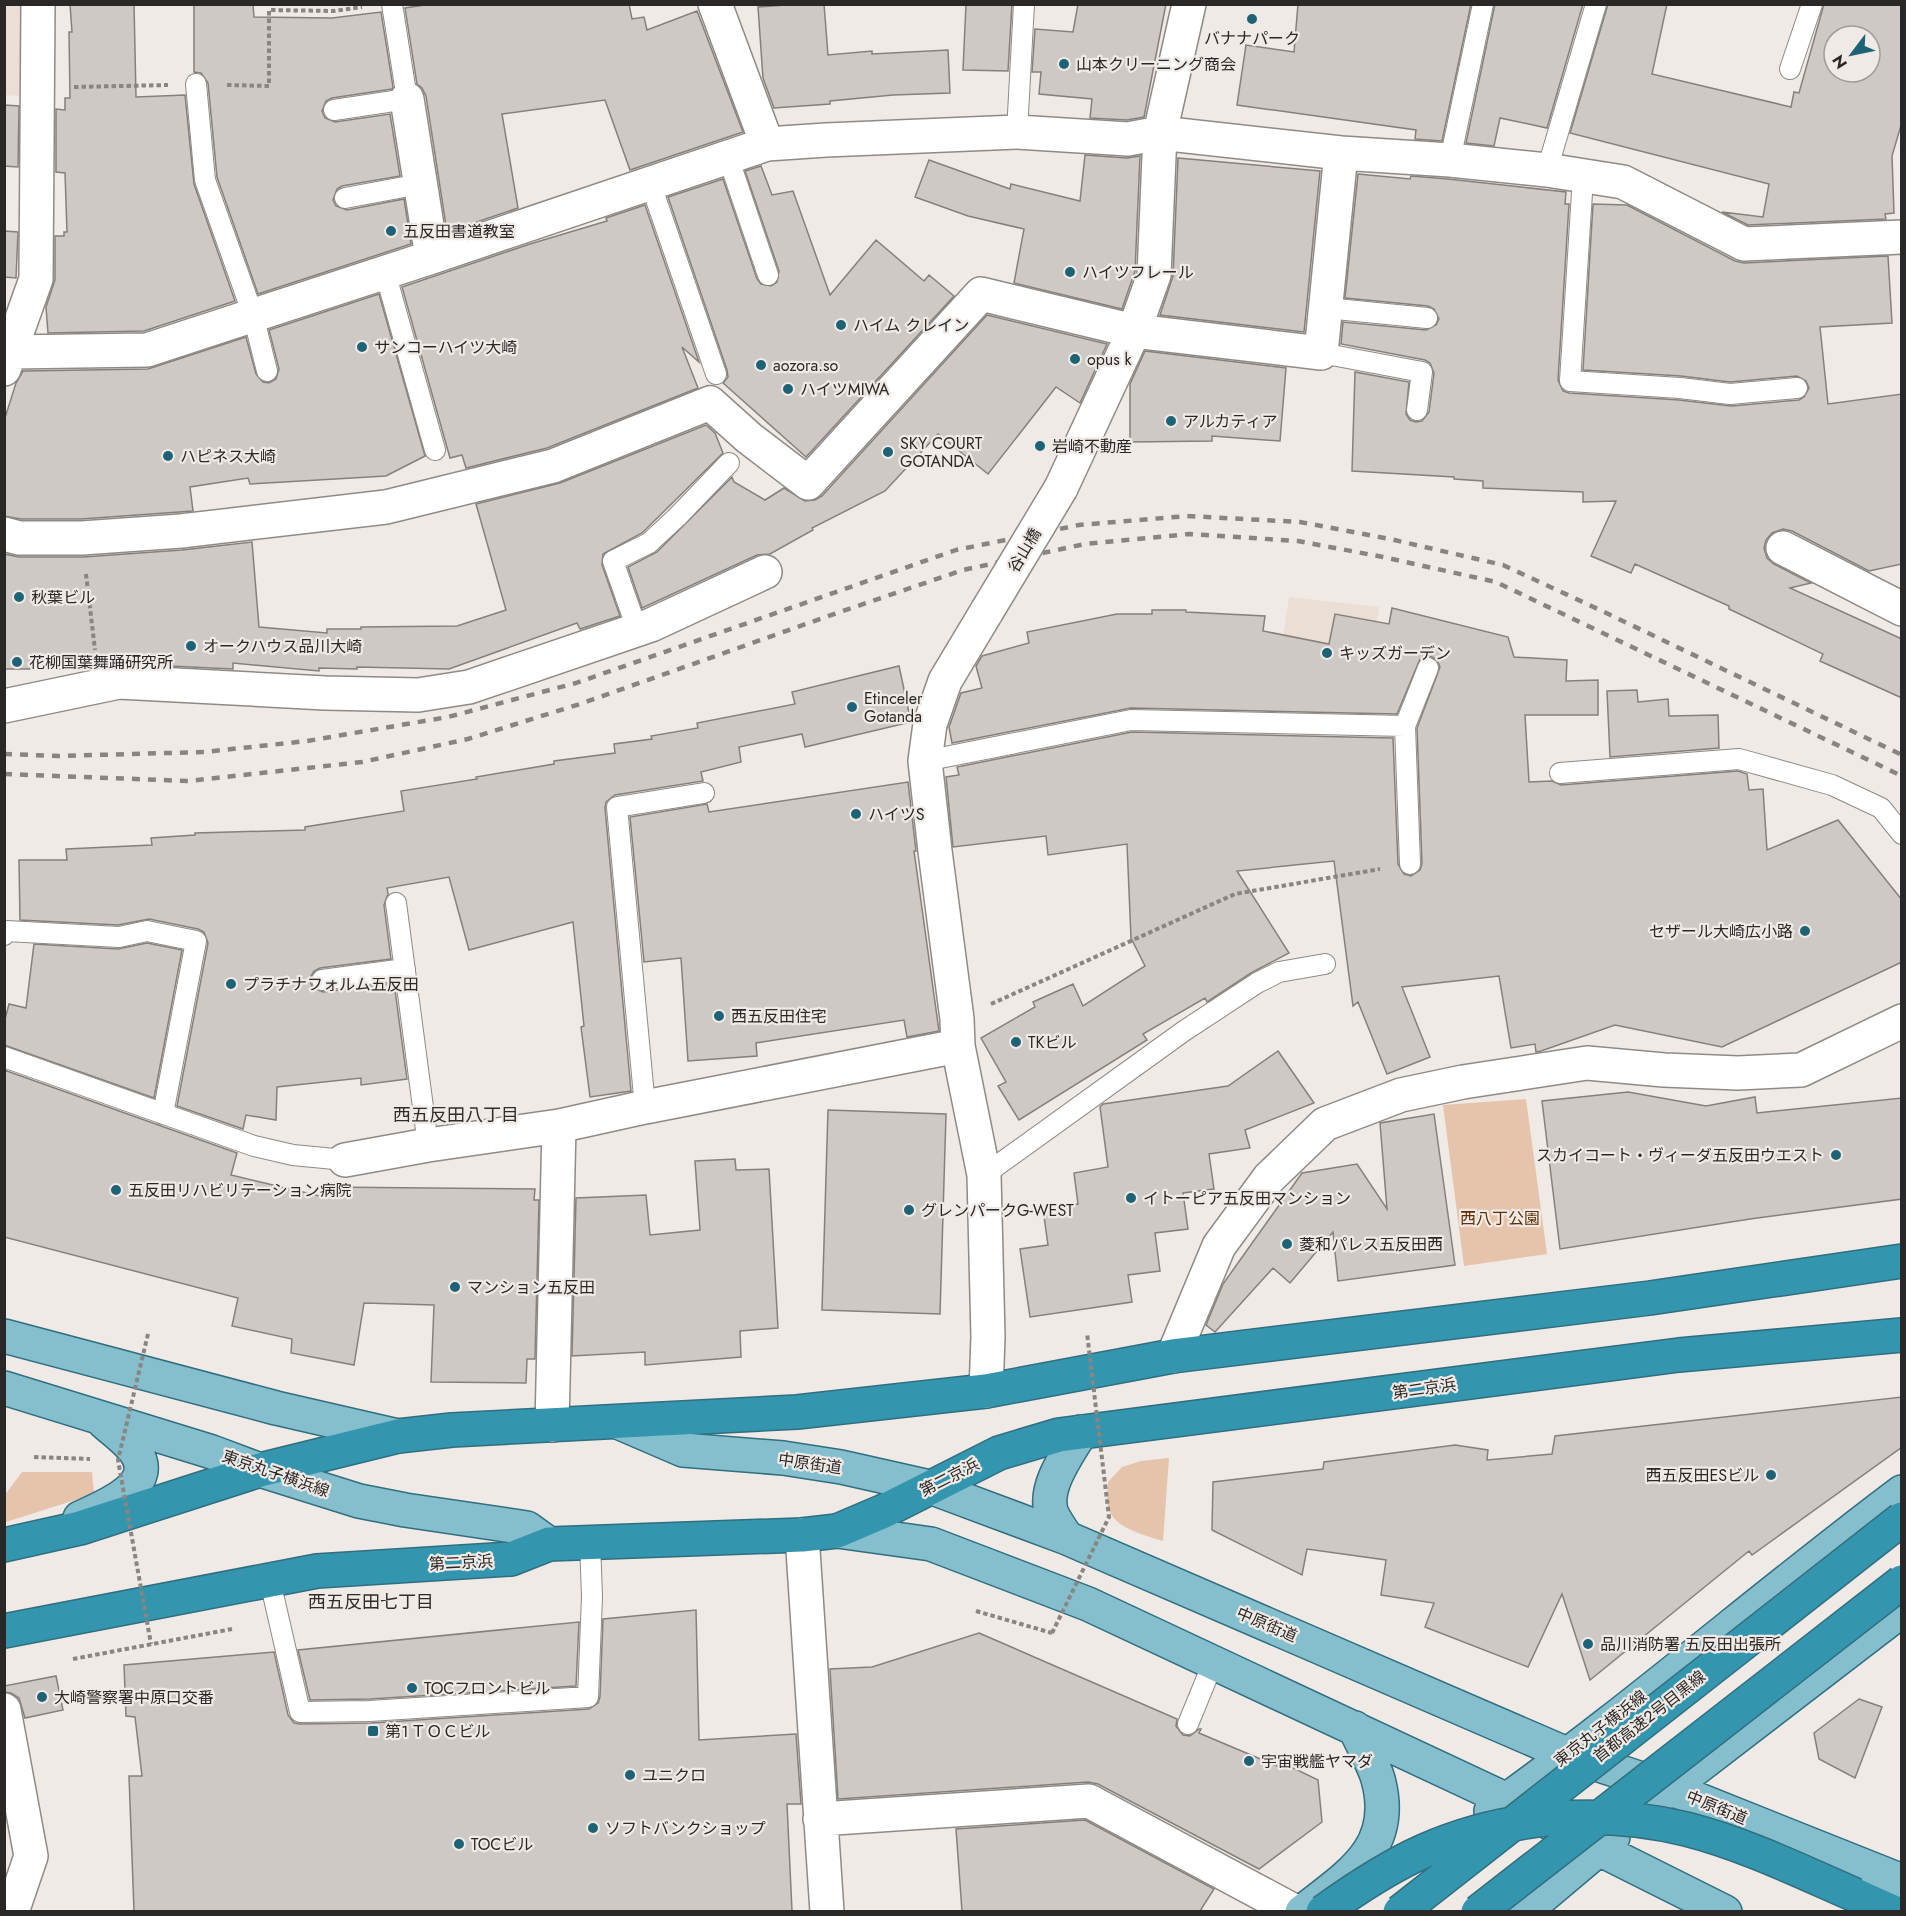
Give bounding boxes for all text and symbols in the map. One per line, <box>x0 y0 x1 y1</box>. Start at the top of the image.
marker: バナナパーク <box>1245 12 1259 26</box>
north arrow <box>1822 24 1882 84</box>
place label: バナナパーク <box>1204 27 1300 50</box>
text: N <box>1827 50 1853 73</box>
place label: 山本クリーニング商会 <box>1076 53 1236 76</box>
marker: 山本クリーニング商会 <box>1057 57 1071 71</box>
place label: 五反田書道教室 <box>403 220 515 243</box>
marker: 五反田書道教室 <box>384 224 398 238</box>
place label: ハイツフレール <box>1082 261 1194 284</box>
marker: ハイツフレール <box>1063 265 1077 279</box>
place label: ハイム クレイン <box>853 314 969 337</box>
marker: ハイム クレイン <box>834 318 848 332</box>
place label: サンコーハイツ大崎 <box>374 336 517 359</box>
marker: サンコーハイツ大崎 <box>355 340 369 354</box>
place label: opus k <box>1087 348 1133 371</box>
marker: opus k <box>1068 352 1082 366</box>
place label: aozora.so <box>773 354 838 377</box>
marker: aozora.so <box>754 358 768 372</box>
place label: ハイツMIWA <box>800 378 890 401</box>
marker: ハイツMIWA <box>781 382 795 396</box>
place label: アルカティア <box>1183 410 1277 433</box>
marker: アルカティア <box>1164 414 1178 428</box>
place label: SKY COURT GOTANDA <box>900 432 983 473</box>
place label: 岩崎不動産 <box>1052 435 1132 458</box>
marker: 岩崎不動産 <box>1033 439 1047 453</box>
place label: ハピネス大崎 <box>180 445 276 468</box>
marker: SKY COURT GOTANDA <box>881 445 895 459</box>
marker: ハピネス大崎 <box>161 449 175 463</box>
street label: 谷山橋 <box>1002 524 1047 577</box>
place label: 秋葉ビル <box>31 586 95 609</box>
marker: 秋葉ビル <box>12 590 26 604</box>
place label: オークハウス品川大崎 <box>203 635 362 658</box>
marker: オークハウス品川大崎 <box>184 639 198 653</box>
place label: キッズガーデン <box>1339 642 1451 665</box>
marker: キッズガーデン <box>1320 646 1334 660</box>
place label: 花柳国葉舞踊研究所 <box>29 651 173 674</box>
marker: 花柳国葉舞踊研究所 <box>10 655 24 669</box>
place label: Etinceler Gotanda <box>864 687 923 728</box>
marker: Etinceler Gotanda <box>845 700 859 714</box>
place label: ハイツS <box>868 803 925 826</box>
marker: ハイツS <box>849 807 863 821</box>
place label: セザール大崎広小路 <box>1649 920 1793 943</box>
marker: セザール大崎広小路 <box>1798 924 1812 938</box>
place label: プラチナフォルム五反田 <box>243 973 419 996</box>
marker: プラチナフォルム五反田 <box>224 977 238 991</box>
place label: 西五反田住宅 <box>731 1005 827 1028</box>
marker: 西五反田住宅 <box>712 1009 726 1023</box>
place label: TKビル <box>1028 1031 1076 1054</box>
marker: TKビル <box>1009 1035 1023 1049</box>
district label: 西五反田八丁目 <box>393 1102 519 1128</box>
place label: スカイコート・ヴィーダ五反田ウエスト <box>1536 1144 1824 1167</box>
marker: スカイコート・ヴィーダ五反田ウエスト <box>1829 1148 1843 1162</box>
place label: 五反田リハビリテーション病院 <box>128 1179 352 1202</box>
marker: 五反田リハビリテーション病院 <box>109 1183 123 1197</box>
place label: イトーピア五反田マンション <box>1143 1187 1351 1210</box>
marker: イトーピア五反田マンション <box>1124 1191 1138 1205</box>
place label: グレンパークG-WEST <box>921 1199 1074 1222</box>
marker: グレンパークG-WEST <box>902 1203 916 1217</box>
park label: 西八丁公園 <box>1460 1207 1540 1230</box>
place label: 菱和パレス五反田西 <box>1299 1233 1443 1256</box>
marker: 菱和パレス五反田西 <box>1280 1237 1294 1251</box>
place label: マンション五反田 <box>467 1276 595 1299</box>
marker: マンション五反田 <box>448 1280 462 1294</box>
street label: 第二京浜 <box>1391 1373 1457 1404</box>
street label: 東京丸子横浜線 <box>219 1444 333 1503</box>
street label: 中原街道 <box>777 1448 843 1479</box>
street label: 第二京浜 <box>915 1453 983 1502</box>
place label: 西五反田ESビル <box>1645 1464 1759 1487</box>
marker: 西五反田ESビル <box>1764 1468 1778 1482</box>
street label: 第二京浜 <box>428 1549 494 1576</box>
district label: 西五反田七丁目 <box>308 1589 434 1615</box>
street label: 中原街道 <box>1233 1601 1301 1648</box>
place label: 品川消防署 五反田出張所 <box>1600 1633 1781 1656</box>
marker: 品川消防署 五反田出張所 <box>1581 1637 1595 1651</box>
street label: 首都高速2号目黒線 <box>1588 1665 1710 1768</box>
place label: TOCフロントビル <box>424 1677 550 1700</box>
marker: TOCフロントビル <box>405 1681 419 1695</box>
street label: 東京丸子横浜線 <box>1549 1685 1652 1772</box>
place label: 大崎警察署中原口交番 <box>54 1686 214 1709</box>
marker: 大崎警察署中原口交番 <box>35 1690 49 1704</box>
place label: 第１ＴＯＣビル <box>385 1720 490 1743</box>
marker: 第１ＴＯＣビル <box>366 1724 380 1738</box>
place label: 宇宙戦艦ヤマダ <box>1261 1750 1373 1773</box>
marker: 宇宙戦艦ヤマダ <box>1242 1754 1256 1768</box>
place label: ユニクロ <box>642 1764 706 1787</box>
marker: ユニクロ <box>623 1768 637 1782</box>
street label: 中原街道 <box>1683 1785 1751 1830</box>
place label: ソフトバンクショップ <box>605 1817 766 1840</box>
marker: ソフトバンクショップ <box>586 1821 600 1835</box>
place label: TOCビル <box>471 1833 533 1856</box>
marker: TOCビル <box>452 1837 466 1851</box>

